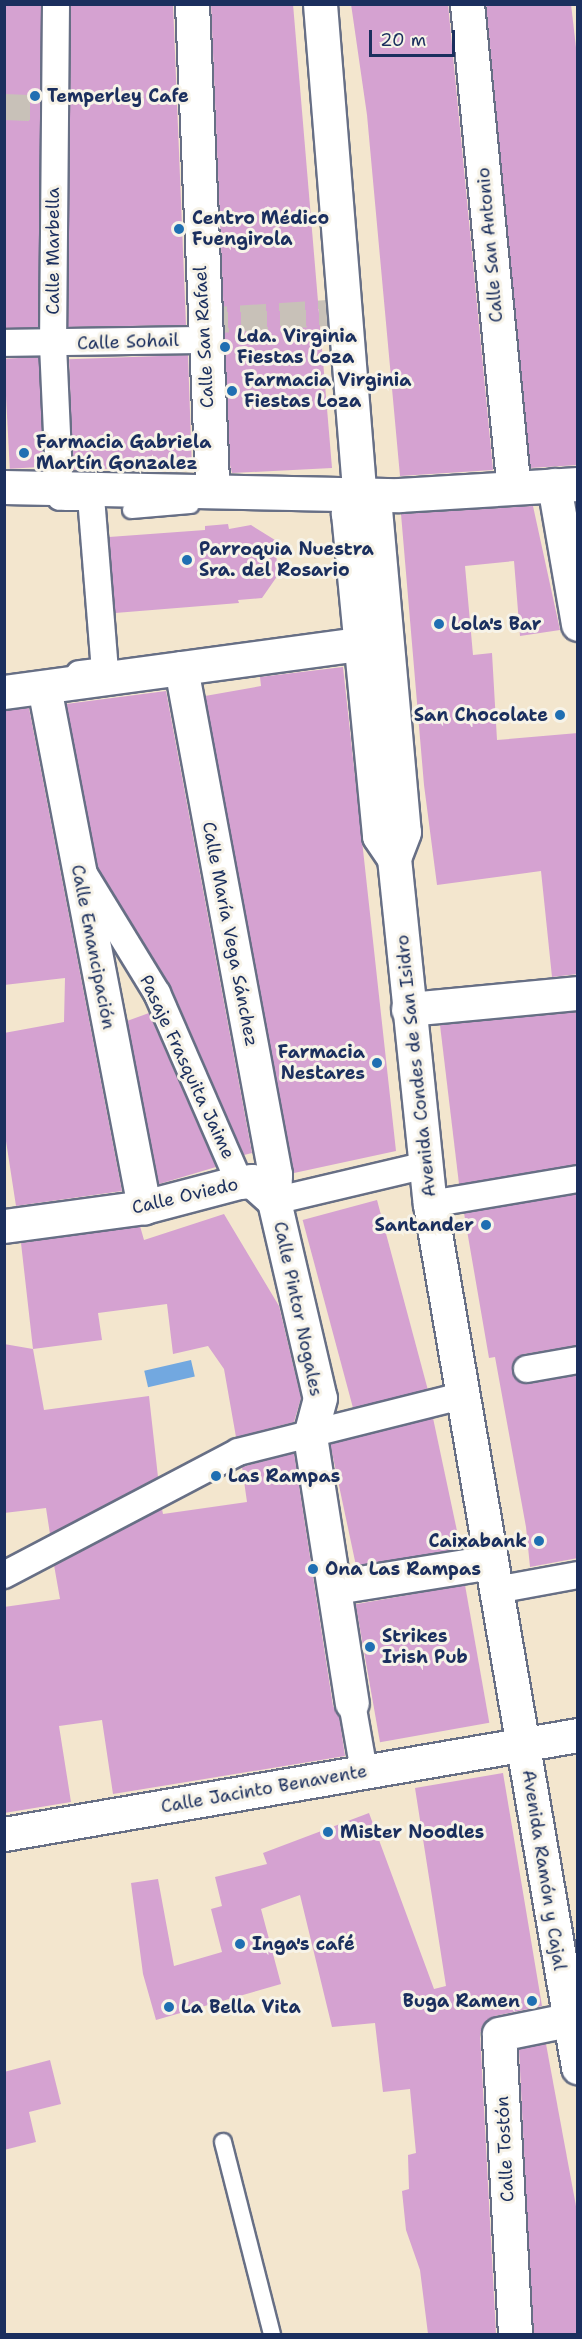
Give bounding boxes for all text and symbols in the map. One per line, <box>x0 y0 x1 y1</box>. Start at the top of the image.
scale bar <box>372 18 458 56</box>
text: 20 m <box>380 28 426 52</box>
place label: Temperley Cafe <box>47 85 189 107</box>
marker: Temperley Cafe <box>28 89 42 103</box>
street label: Calle San Antonio <box>472 167 508 323</box>
street label: Calle Marbella <box>42 187 64 315</box>
place label: Centro Médico Fuengirola <box>192 208 329 250</box>
marker: Centro Médico Fuengirola <box>170 220 188 238</box>
street label: Calle San Rafael <box>189 265 219 409</box>
place label: Lda. Virginia Fiestas Loza <box>237 326 357 368</box>
street label: Calle Sohail <box>77 329 179 355</box>
marker: Lda. Virginia Fiestas Loza <box>218 340 232 354</box>
place label: Farmacia Virginia Fiestas Loza <box>244 370 412 412</box>
marker: Farmacia Virginia Fiestas Loza <box>225 384 239 398</box>
place label: Farmacia Gabriela Martín Gonzalez <box>36 432 211 474</box>
marker: Farmacia Gabriela Martín Gonzalez <box>17 446 31 460</box>
place label: Parroquia Nuestra Sra. del Rosario <box>199 539 374 582</box>
marker: Parroquia Nuestra Sra. del Rosario <box>180 553 194 567</box>
place label: Lola's Bar <box>451 613 541 635</box>
marker: Lola's Bar <box>432 617 446 631</box>
place label: San Chocolate <box>414 704 548 726</box>
marker: San Chocolate <box>553 708 567 722</box>
street label: Calle María Vega Sánchez <box>198 820 262 1048</box>
street label: Calle Emancipación <box>66 863 120 1031</box>
street label: Avenida Condes de San Isidro <box>391 934 441 1198</box>
street label: Pasaje Frasquita Jaime <box>135 972 239 1162</box>
place label: Farmacia Nestares <box>278 1042 365 1084</box>
marker: Farmacia Nestares <box>370 1056 384 1070</box>
street label: Calle Oviedo <box>130 1173 240 1219</box>
place label: Santander <box>375 1214 474 1236</box>
marker: Santander <box>479 1218 493 1232</box>
street label: Calle Pintor Nogales <box>269 1220 327 1398</box>
place label: Las Rampas <box>228 1465 340 1487</box>
marker: Las Rampas <box>209 1469 223 1483</box>
place label: Caixabank <box>428 1530 527 1552</box>
marker: Caixabank <box>532 1534 546 1548</box>
place label: Ona Las Rampas <box>325 1558 481 1580</box>
marker: Ona Las Rampas <box>306 1562 320 1576</box>
place label: Strikes Irish Pub <box>382 1626 468 1668</box>
marker: Strikes Irish Pub <box>363 1640 377 1654</box>
street label: Calle Jacinto Benavente <box>159 1760 369 1818</box>
street label: Avenida Ramón y Cajal <box>517 1768 571 1972</box>
place label: Mister Noodles <box>340 1821 484 1843</box>
marker: Mister Noodles <box>321 1825 335 1839</box>
place label: Inga's café <box>252 1933 355 1955</box>
marker: Inga's café <box>233 1937 247 1951</box>
place label: Buga Ramen <box>403 1990 520 2012</box>
marker: Buga Ramen <box>525 1994 539 2008</box>
place label: La Bella Vita <box>181 1996 301 2018</box>
marker: La Bella Vita <box>162 2000 176 2014</box>
street label: Calle Tostón <box>491 2095 519 2203</box>

